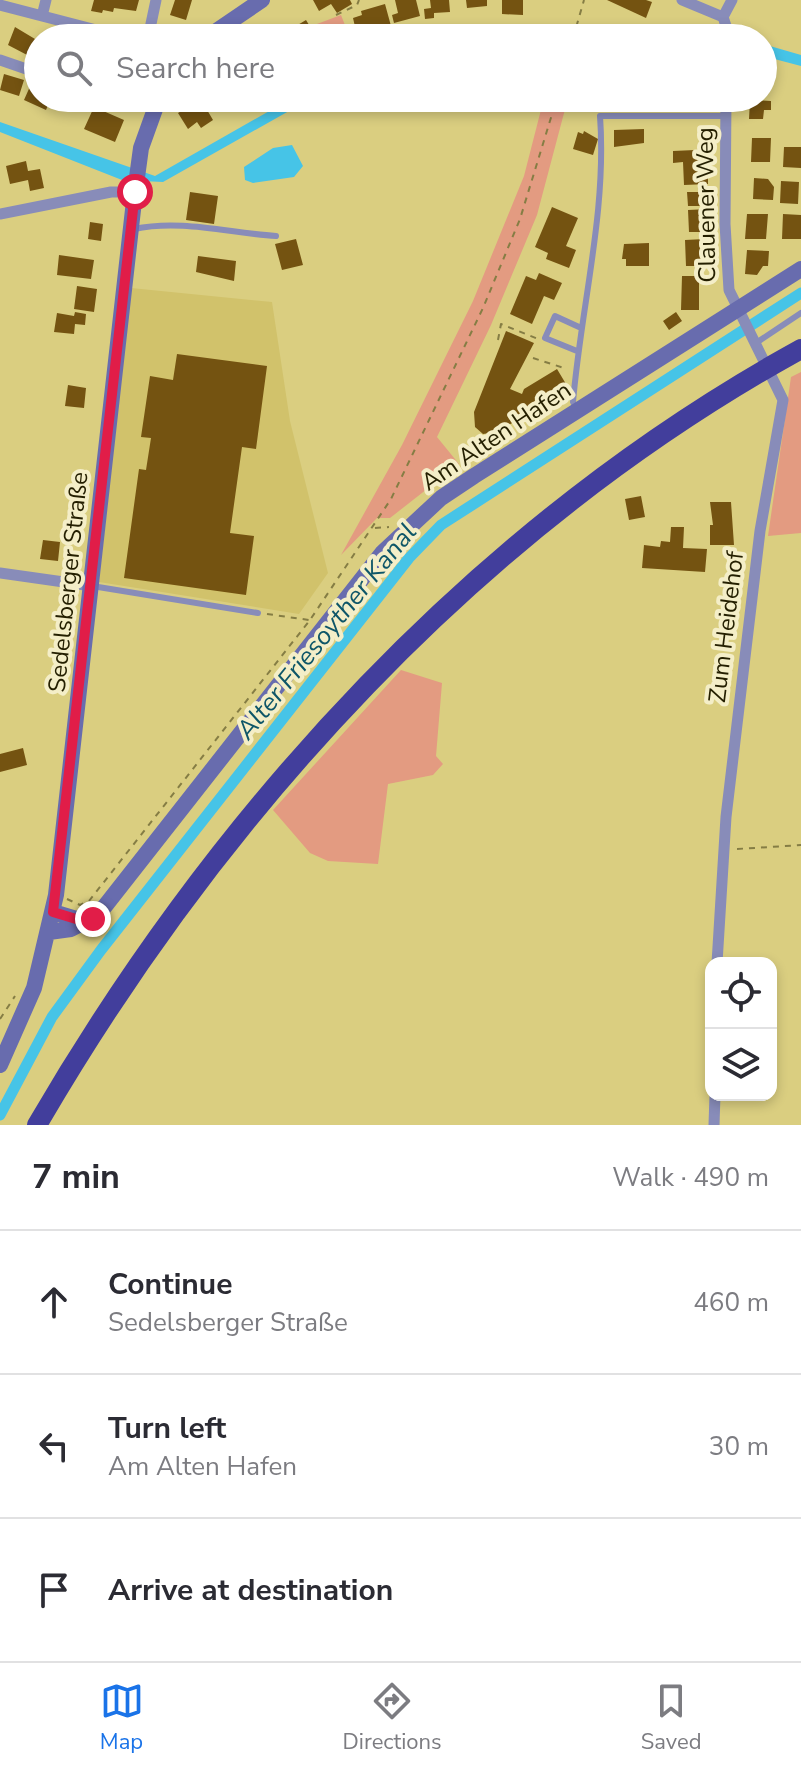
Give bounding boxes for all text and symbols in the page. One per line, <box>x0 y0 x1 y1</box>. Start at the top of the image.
search box <box>24 24 777 112</box>
icon: search <box>52 46 96 90</box>
text: Search here <box>116 48 275 89</box>
street label: Clauener Weg <box>689 127 723 283</box>
route start <box>117 174 153 210</box>
street label: Am Alten Hafen <box>415 374 577 498</box>
street label: Sedelsberger Straße <box>41 470 95 694</box>
water label: Alter Friesoyther Kanal <box>228 516 425 748</box>
street label: Zum Heidehof <box>701 548 751 705</box>
route end <box>75 901 111 937</box>
map controls <box>705 957 777 1101</box>
button: locate <box>705 957 777 1029</box>
button: layers <box>705 1029 777 1101</box>
text: 7 min <box>32 1154 120 1200</box>
text: Walk · 490 m <box>612 1160 769 1195</box>
text: Continue <box>108 1264 233 1305</box>
icon: ahead <box>32 1280 76 1324</box>
text: 460 m <box>693 1285 769 1320</box>
text: Sedelsberger Straße <box>108 1305 348 1340</box>
text: Turn left <box>108 1408 226 1449</box>
icon: left <box>32 1424 76 1468</box>
text: 30 m <box>709 1429 769 1464</box>
text: Am Alten Hafen <box>108 1449 297 1484</box>
icon: arrive <box>32 1568 76 1612</box>
text: Arrive at destination <box>108 1570 393 1611</box>
tab: Map <box>100 1679 144 1757</box>
tab: Directions <box>343 1679 442 1757</box>
tab: Saved <box>641 1679 701 1757</box>

